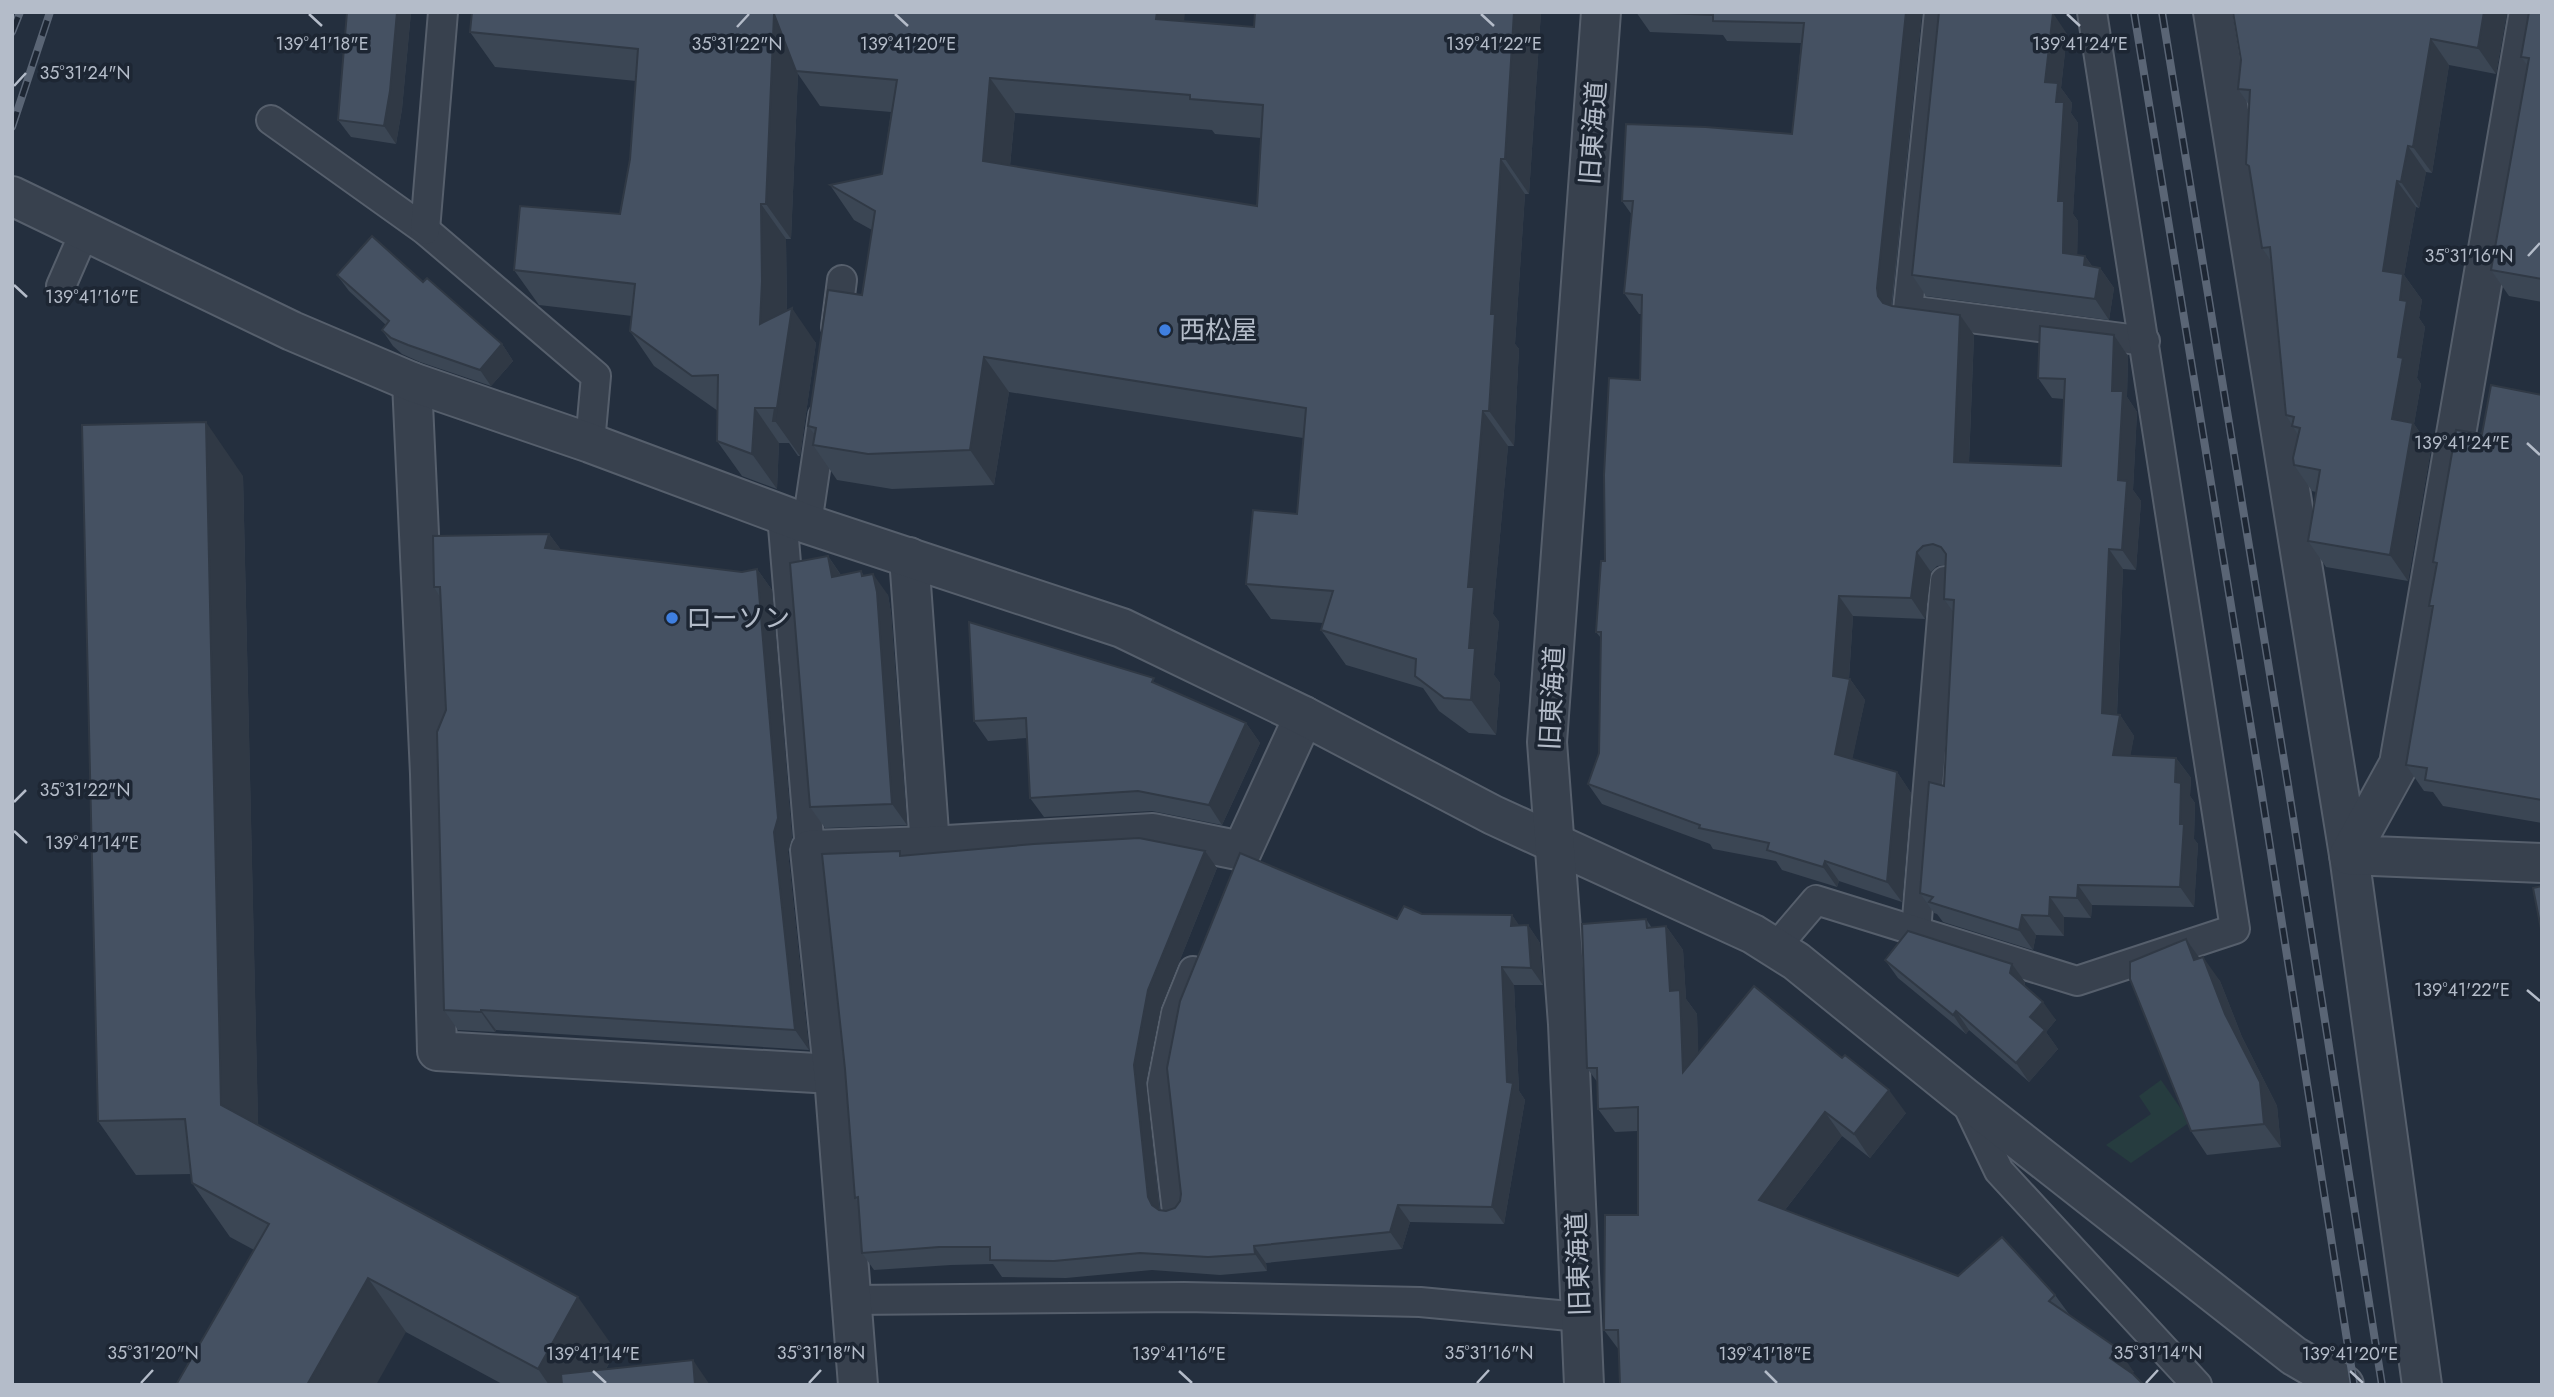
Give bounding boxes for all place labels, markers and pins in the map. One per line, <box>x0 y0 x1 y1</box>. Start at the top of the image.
place label: 西松屋 <box>1179 311 1257 349</box>
marker: 西松屋 <box>1157 322 1173 338</box>
place label: ローソン <box>686 599 790 637</box>
marker: ローソン <box>664 610 680 626</box>

